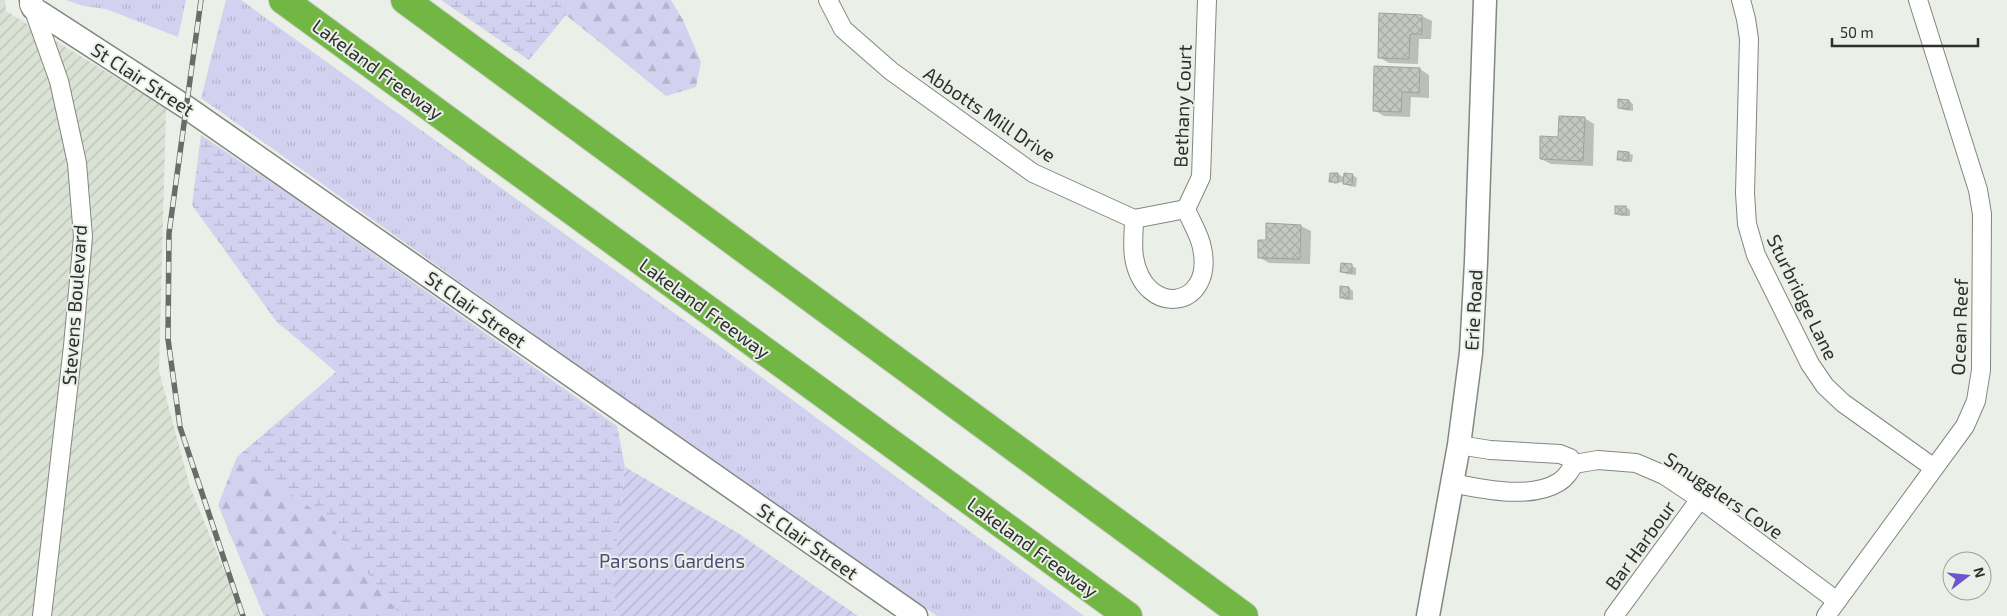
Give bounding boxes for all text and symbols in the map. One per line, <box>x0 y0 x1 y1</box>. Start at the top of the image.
street label: Lakeland Freeway <box>308 14 448 124</box>
scale bar <box>1832 15 1978 47</box>
text: 50 m <box>1840 23 1874 41</box>
street label: St Clair Street <box>87 37 199 121</box>
street label: Bethany Court <box>1168 44 1196 168</box>
street label: Abbotts Mill Drive <box>920 61 1060 167</box>
street label: Stevens Boulevard <box>57 224 91 386</box>
street label: Sturbridge Lane <box>1763 231 1843 363</box>
street label: Lakeland Freeway <box>635 253 775 363</box>
street label: St Clair Street <box>421 266 531 352</box>
street label: Erie Road <box>1459 269 1487 351</box>
street label: Ocean Reef <box>1946 277 1972 376</box>
street label: Smugglers Cove <box>1660 447 1788 543</box>
street label: Lakeland Freeway <box>963 492 1103 602</box>
street label: Bar Harbour <box>1600 496 1680 594</box>
street label: St Clair Street <box>753 498 863 584</box>
park label: Parsons Gardens <box>599 549 745 572</box>
north arrow <box>1942 551 1992 601</box>
text: N <box>1970 565 1990 579</box>

